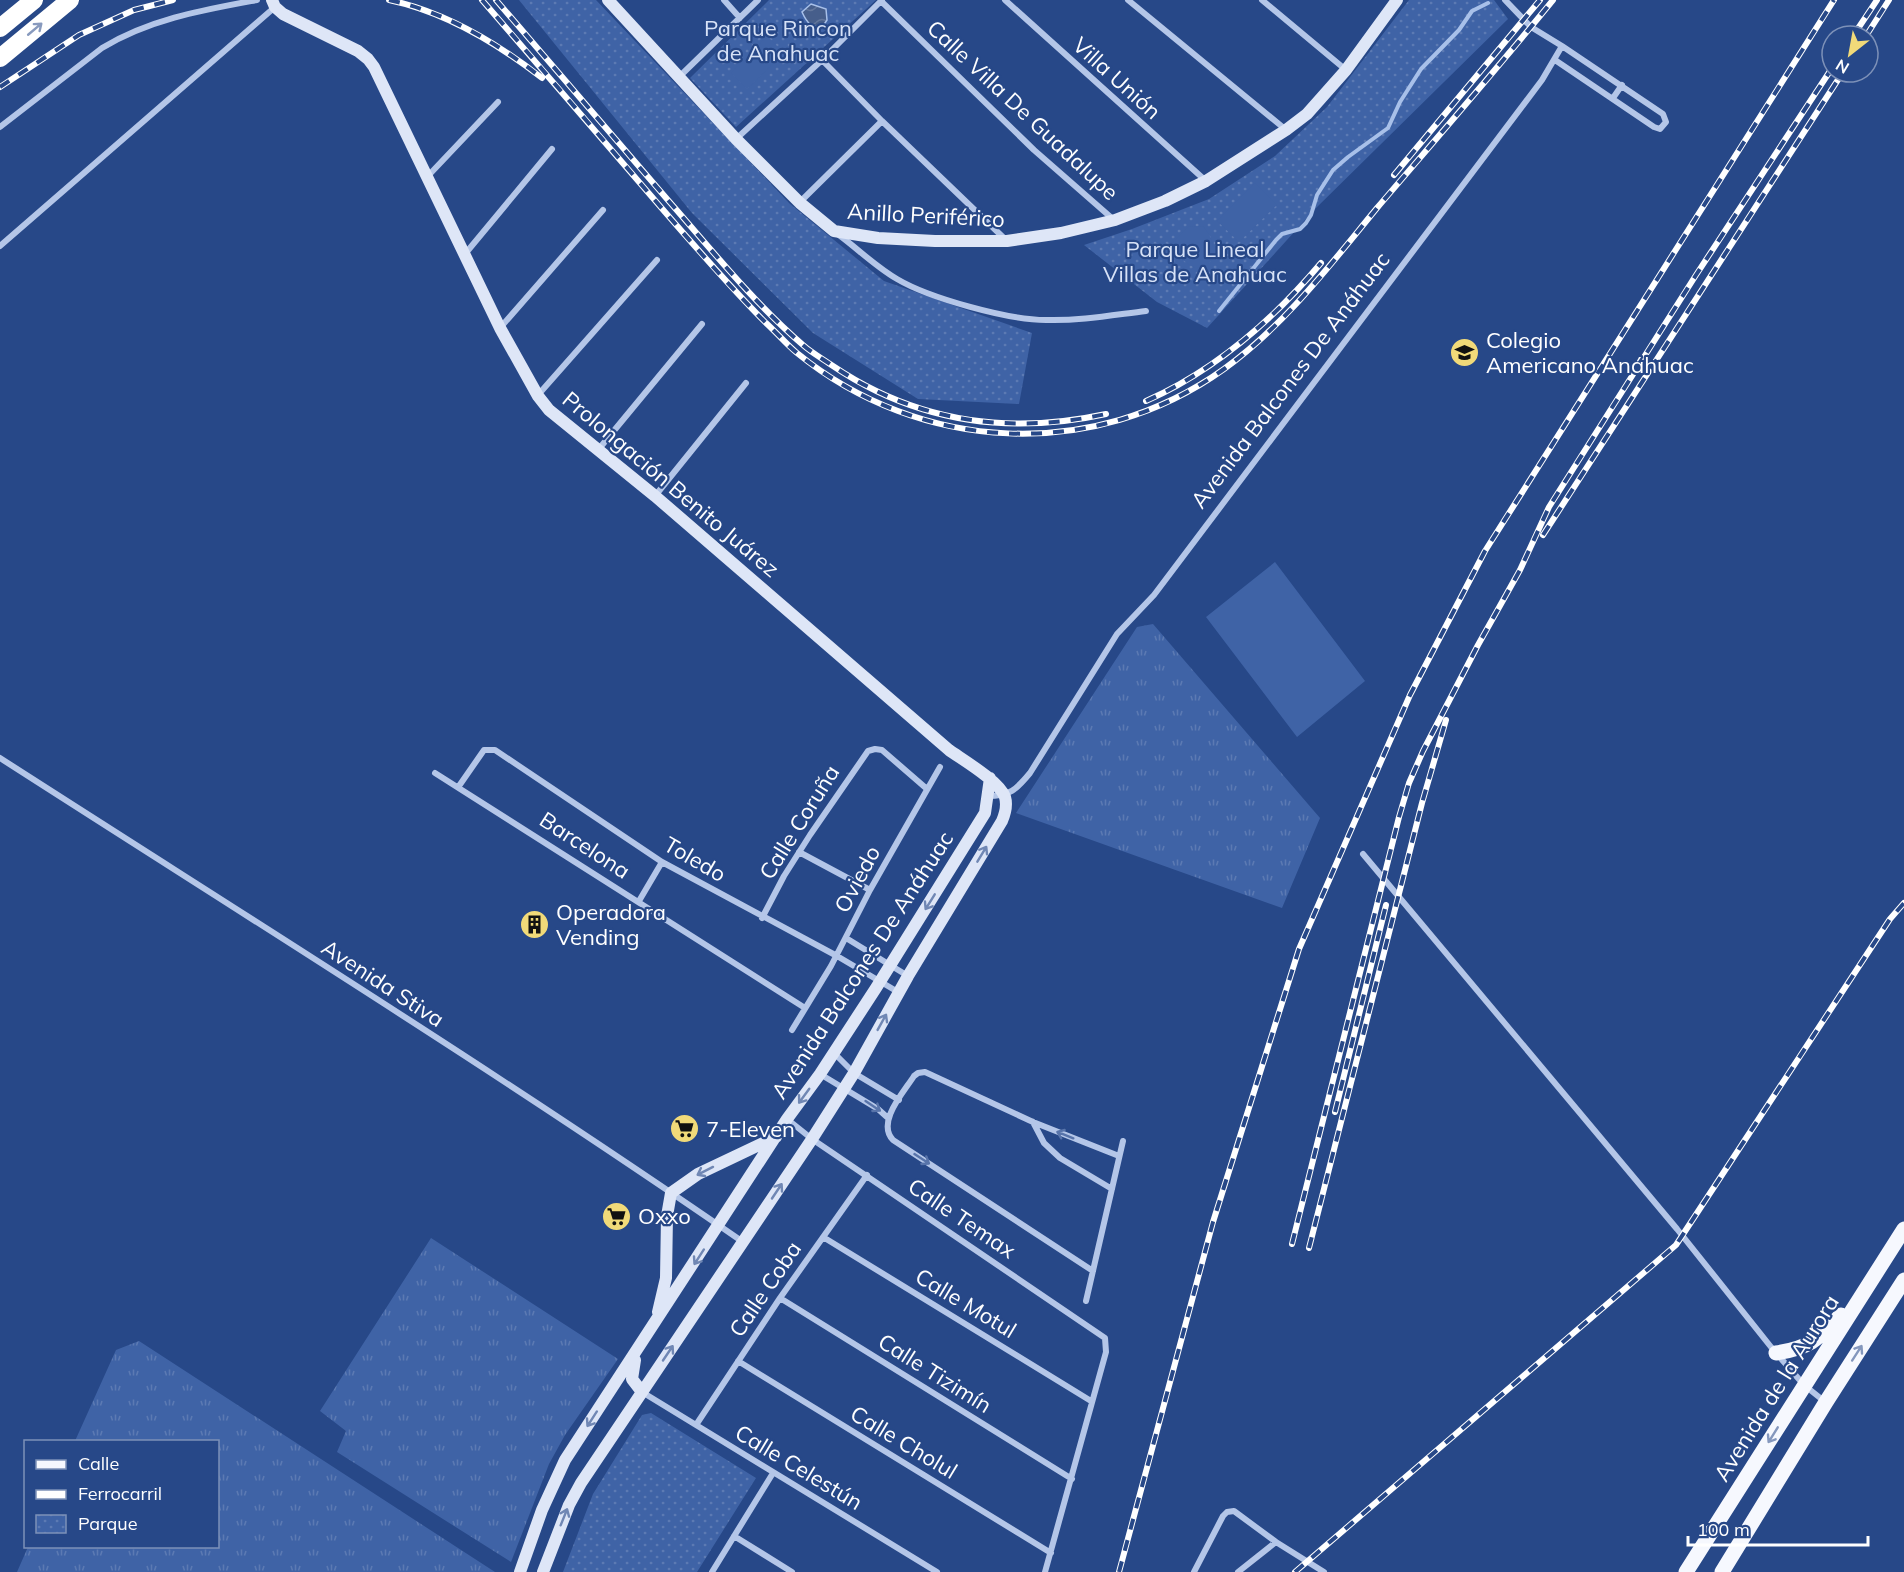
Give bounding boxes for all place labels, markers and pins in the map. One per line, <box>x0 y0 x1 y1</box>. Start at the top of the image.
place label: Colegio Americano Anáhuac <box>1486 326 1694 379</box>
school or university icon: Colegio Americano Anáhuac <box>1449 337 1481 369</box>
place label: Operadora Vending <box>556 898 666 951</box>
building icon: Operadora Vending <box>519 909 551 941</box>
supermarket icon: 7-Eleven <box>669 1113 701 1145</box>
place label: 7-Eleven <box>706 1115 795 1143</box>
supermarket icon: Oxxo <box>601 1200 633 1232</box>
place label: Oxxo <box>638 1202 691 1230</box>

